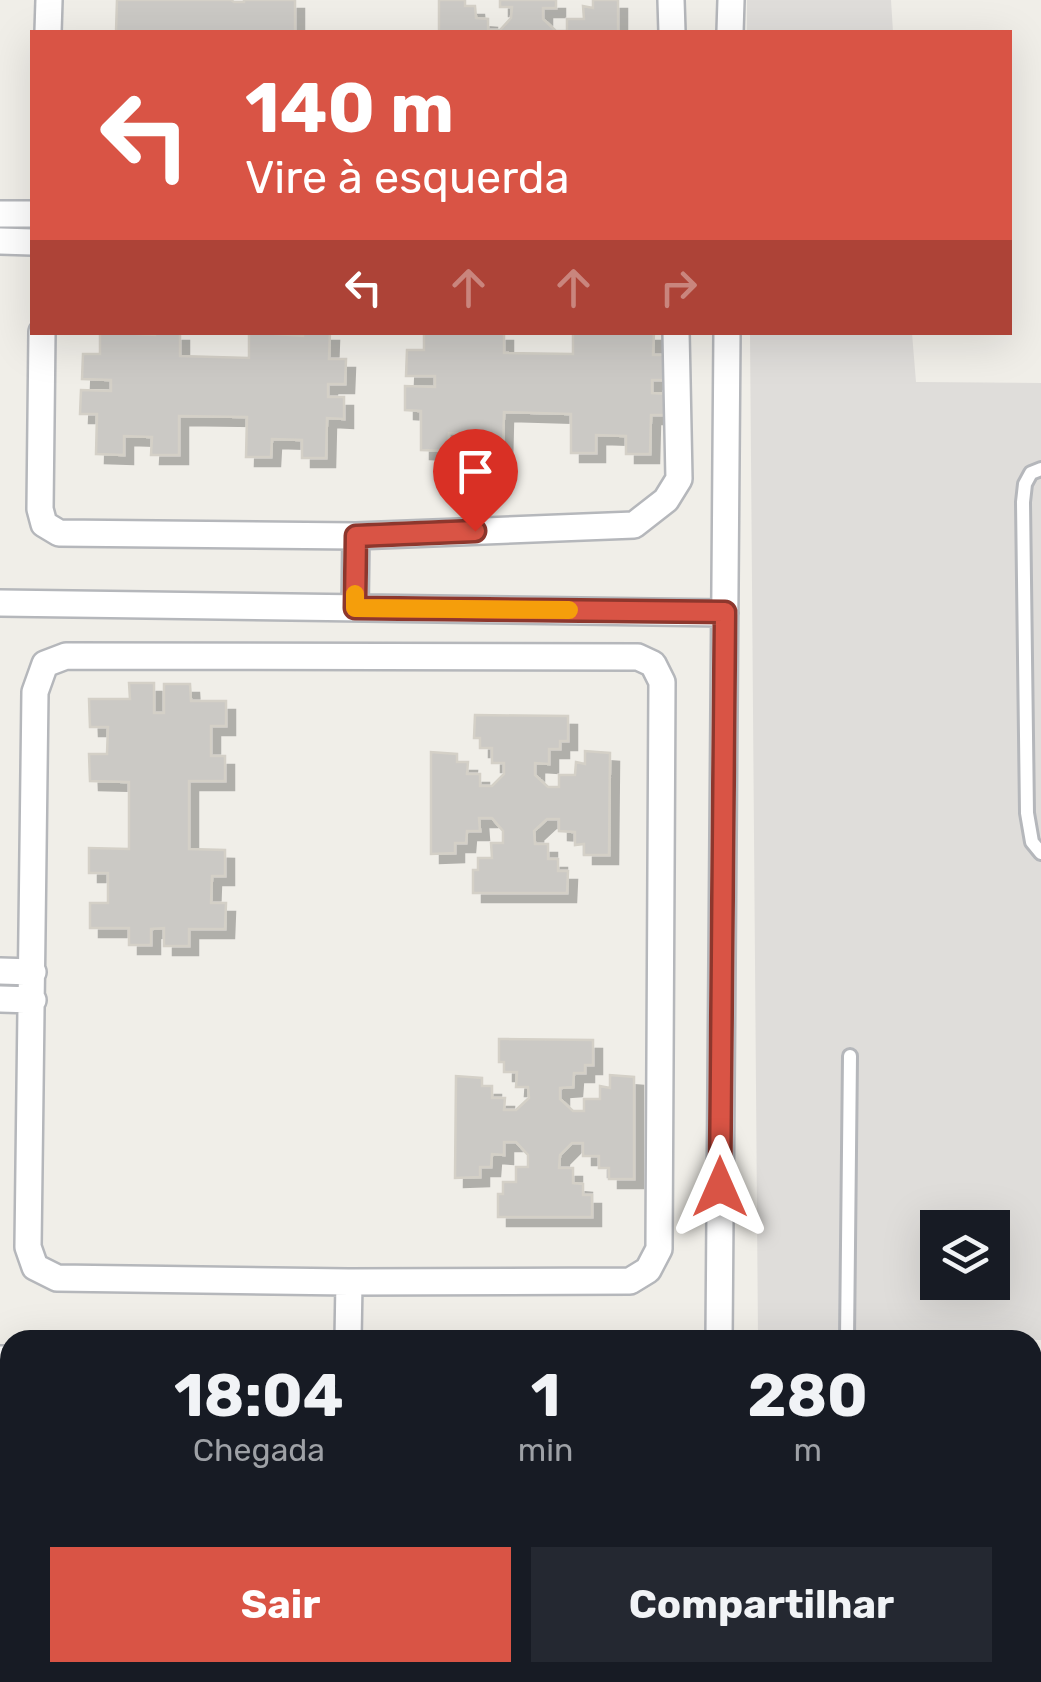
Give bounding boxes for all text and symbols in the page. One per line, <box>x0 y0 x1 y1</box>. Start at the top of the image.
text: 140 m <box>245 67 454 150</box>
icon: left <box>80 70 210 200</box>
text: Vire à esquerda <box>245 151 569 204</box>
icon: left <box>336 260 391 315</box>
icon: ahead <box>441 260 496 315</box>
icon: ahead <box>546 260 601 315</box>
icon: right <box>651 260 706 315</box>
pin <box>433 429 518 532</box>
icon: arrive <box>448 444 503 499</box>
position arrow <box>668 1135 772 1239</box>
map controls <box>920 1210 1010 1300</box>
button: layers <box>920 1210 1010 1300</box>
text: 18:04 <box>174 1360 344 1431</box>
text: 1 <box>531 1360 561 1431</box>
text: 280 <box>747 1360 868 1431</box>
text: Chegada <box>193 1431 325 1469</box>
text: min <box>518 1431 573 1469</box>
text: m <box>793 1431 822 1469</box>
button: Sair <box>50 1547 511 1662</box>
button: Compartilhar <box>531 1547 992 1662</box>

